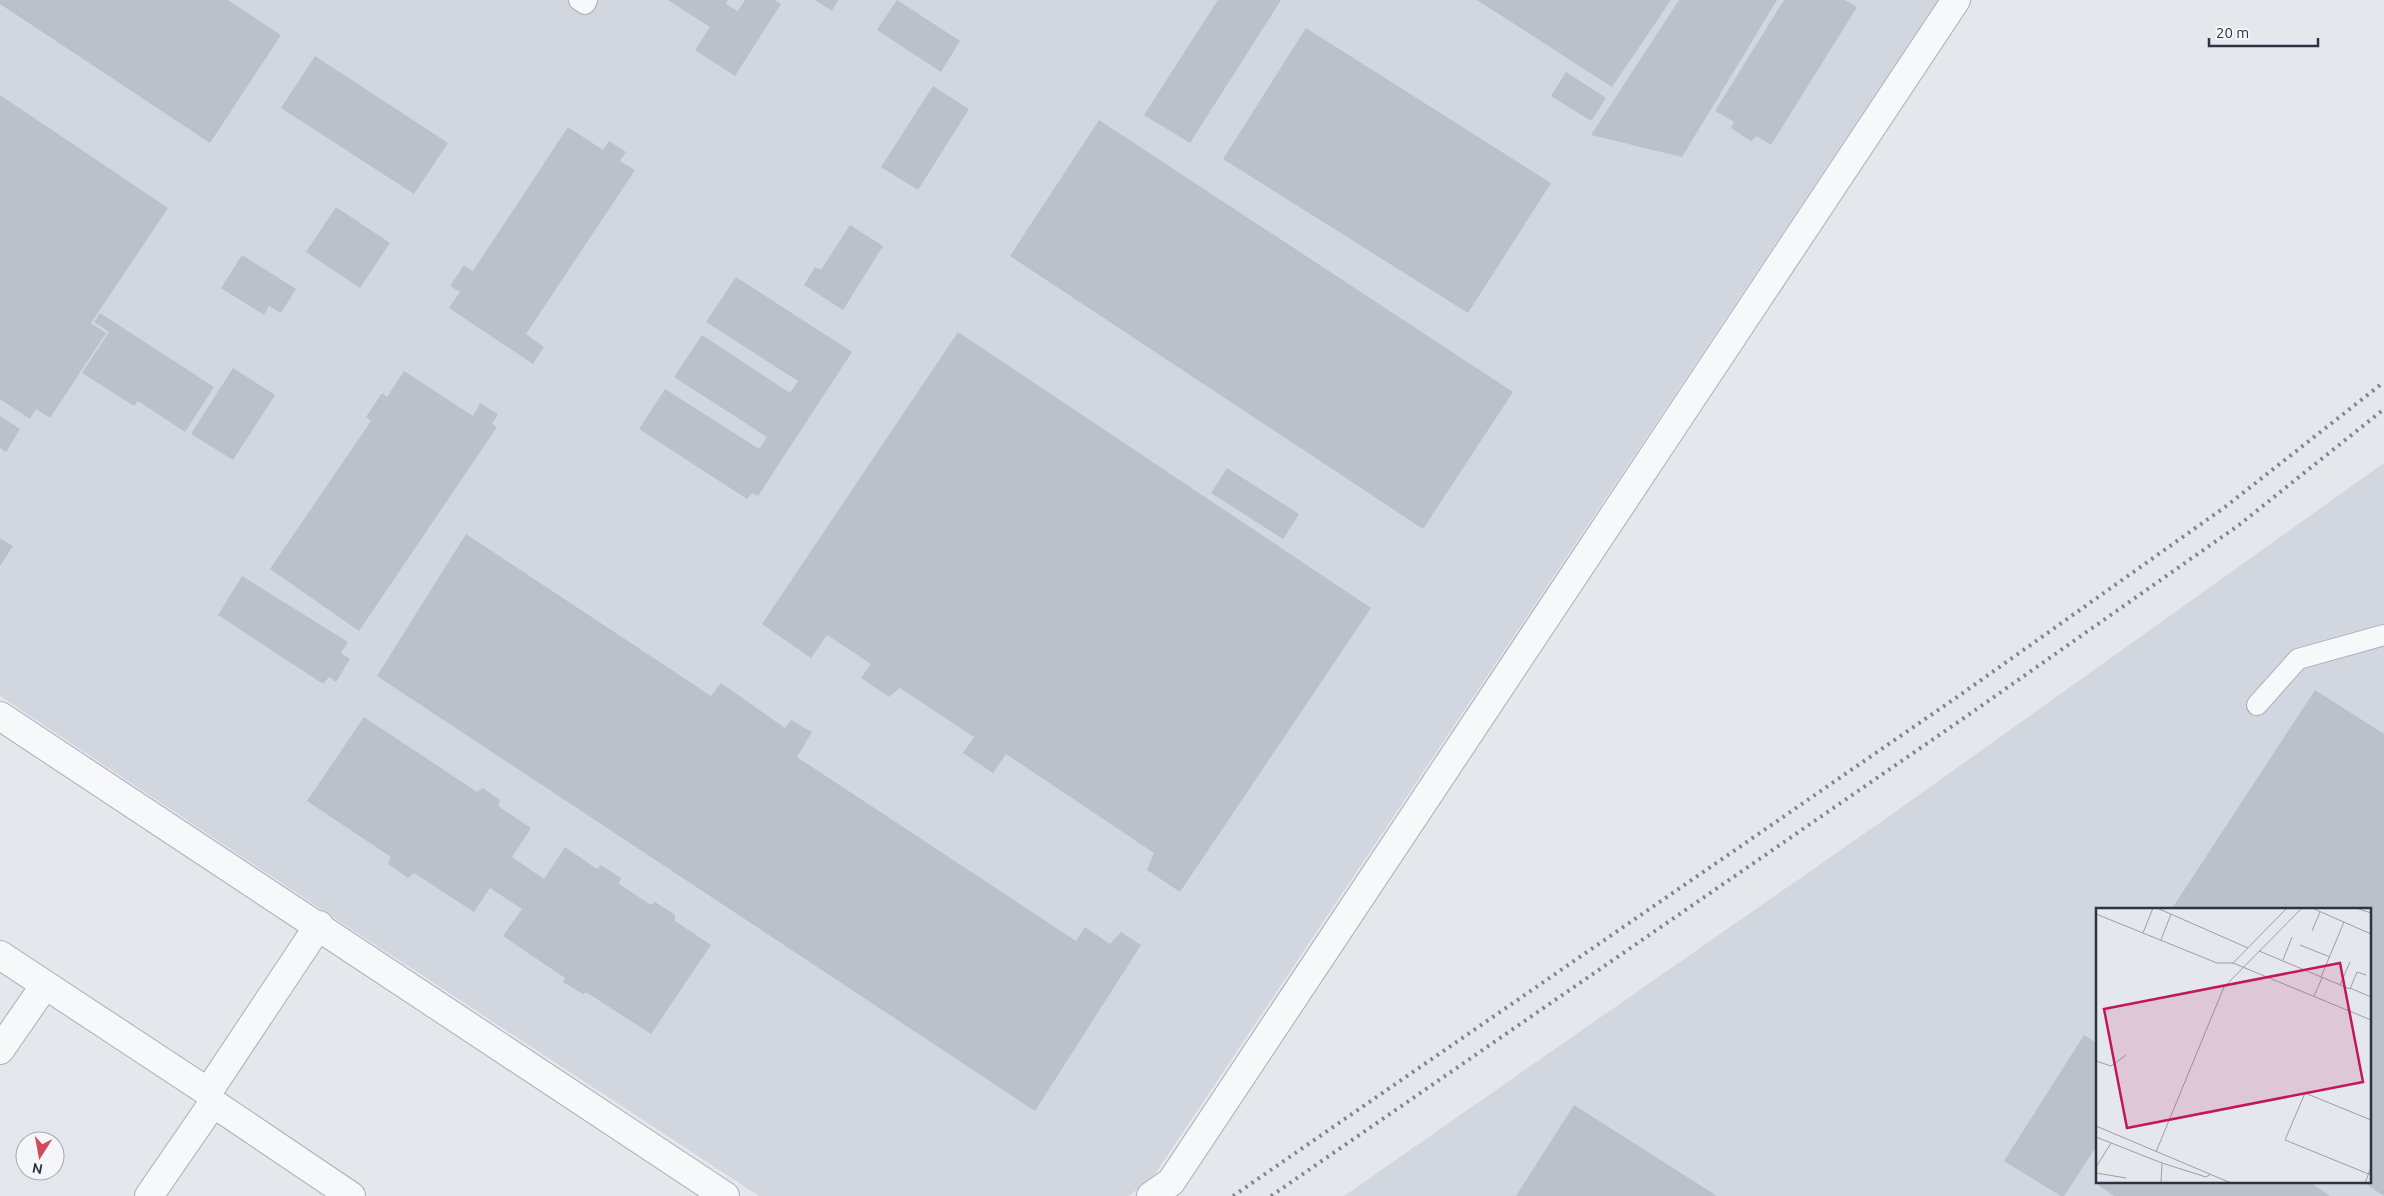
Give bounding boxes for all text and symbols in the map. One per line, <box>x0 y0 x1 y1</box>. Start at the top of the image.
scale bar <box>2209 15 2318 47</box>
text: 20 m <box>2216 24 2249 41</box>
inset map <box>2096 908 2372 1184</box>
north arrow <box>15 1131 65 1181</box>
text: N <box>31 1160 44 1178</box>

